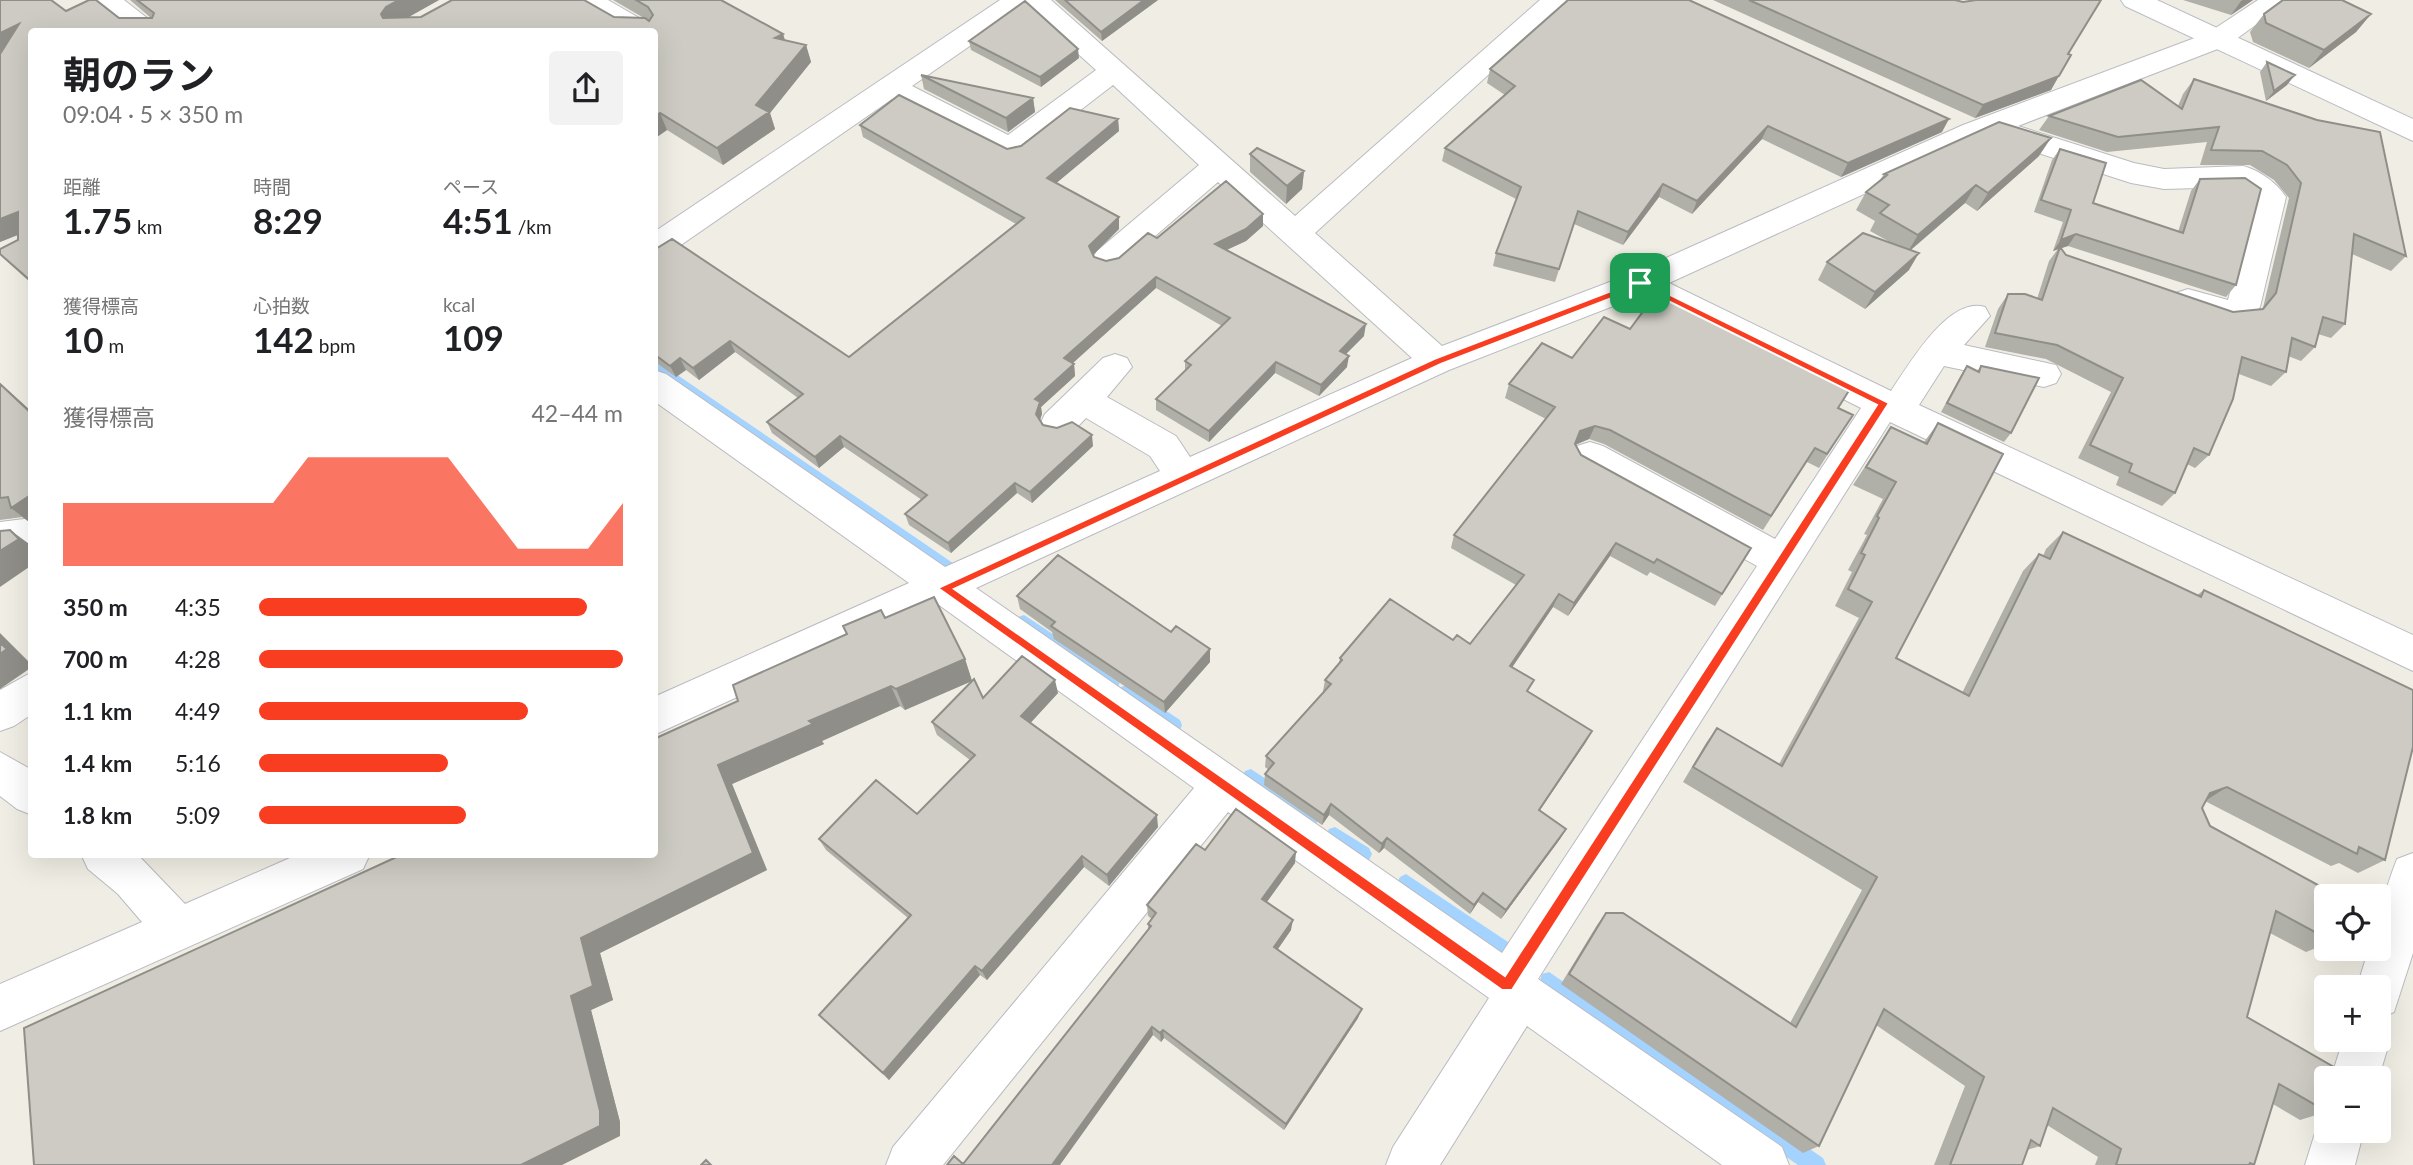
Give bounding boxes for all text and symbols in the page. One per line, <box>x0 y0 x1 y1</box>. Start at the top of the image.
text: 朝のラン <box>63 51 215 97</box>
button: share <box>549 51 623 125</box>
text: 09:04 · 5 × 350 m <box>63 100 243 128</box>
text: 距離 <box>63 175 101 198</box>
text: 時間 <box>253 175 291 198</box>
text: ペース <box>443 175 499 198</box>
text: 1.75 <box>63 199 132 241</box>
text: 8:29 <box>253 199 323 241</box>
text: 4:51 <box>443 199 513 241</box>
text: km <box>132 215 162 238</box>
text: /km <box>513 215 552 238</box>
pin <box>1610 253 1670 313</box>
icon: arrive <box>1621 264 1659 302</box>
text: kcal <box>443 293 475 316</box>
text: 獲得標高 <box>63 294 139 317</box>
text: 心拍数 <box>253 294 310 317</box>
text: 109 <box>443 316 504 358</box>
text: 10 <box>63 318 104 360</box>
text: 142 <box>253 318 314 360</box>
text: m <box>104 334 124 357</box>
text: bpm <box>314 334 356 357</box>
text: 42–44 m <box>531 399 623 427</box>
text: 獲得標高 <box>63 403 155 431</box>
text: 350 m <box>63 593 128 621</box>
text: 4:35 <box>175 593 221 621</box>
text: 700 m <box>63 645 128 673</box>
text: 4:28 <box>175 645 221 673</box>
text: 1.1 km <box>63 697 132 725</box>
text: 4:49 <box>175 697 221 725</box>
text: 1.4 km <box>63 749 132 777</box>
text: 5:16 <box>175 749 221 777</box>
text: 1.8 km <box>63 801 132 829</box>
text: 5:09 <box>175 801 221 829</box>
map controls <box>2314 884 2391 1143</box>
button: locate <box>2314 884 2391 961</box>
button: + <box>2314 975 2391 1052</box>
button: − <box>2314 1066 2391 1143</box>

